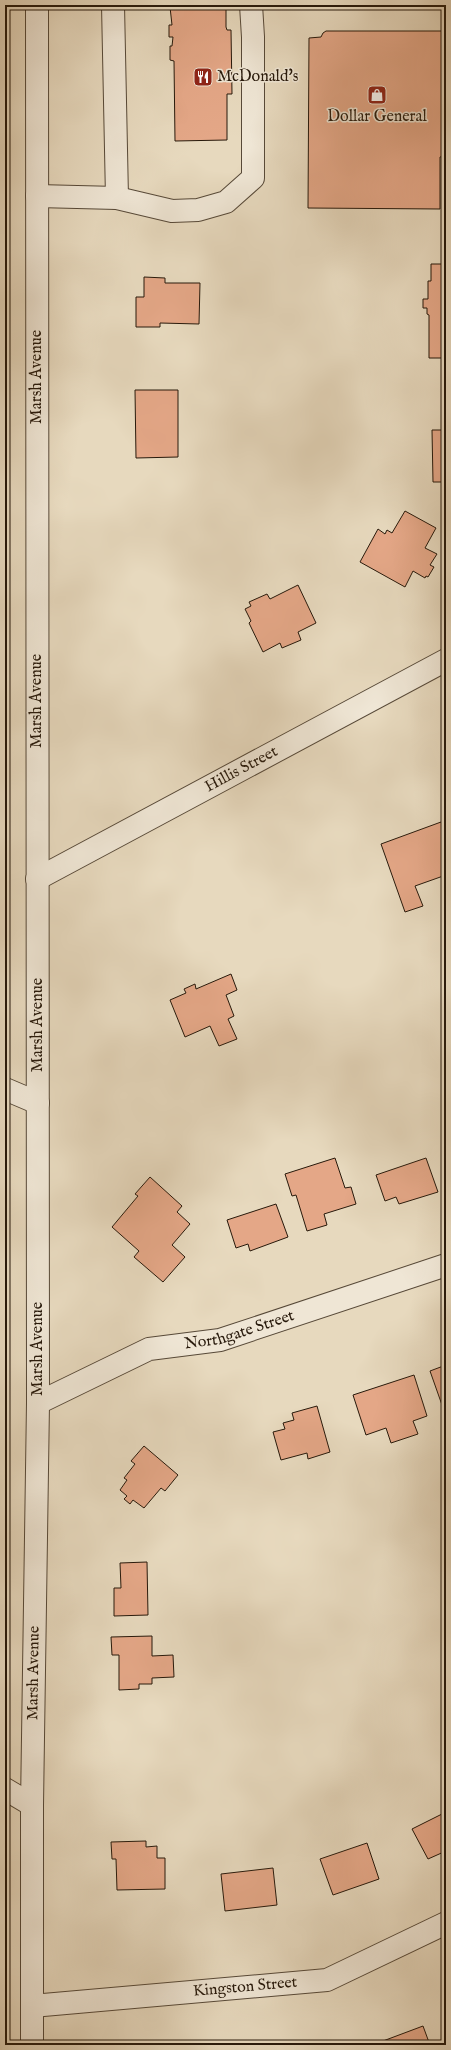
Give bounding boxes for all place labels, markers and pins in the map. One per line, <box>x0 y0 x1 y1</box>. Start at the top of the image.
restaurant icon: McDonald's <box>192 66 214 88</box>
place label: McDonald's <box>217 67 299 87</box>
shop icon: Dollar General <box>366 84 388 106</box>
place label: Dollar General <box>327 107 427 127</box>

